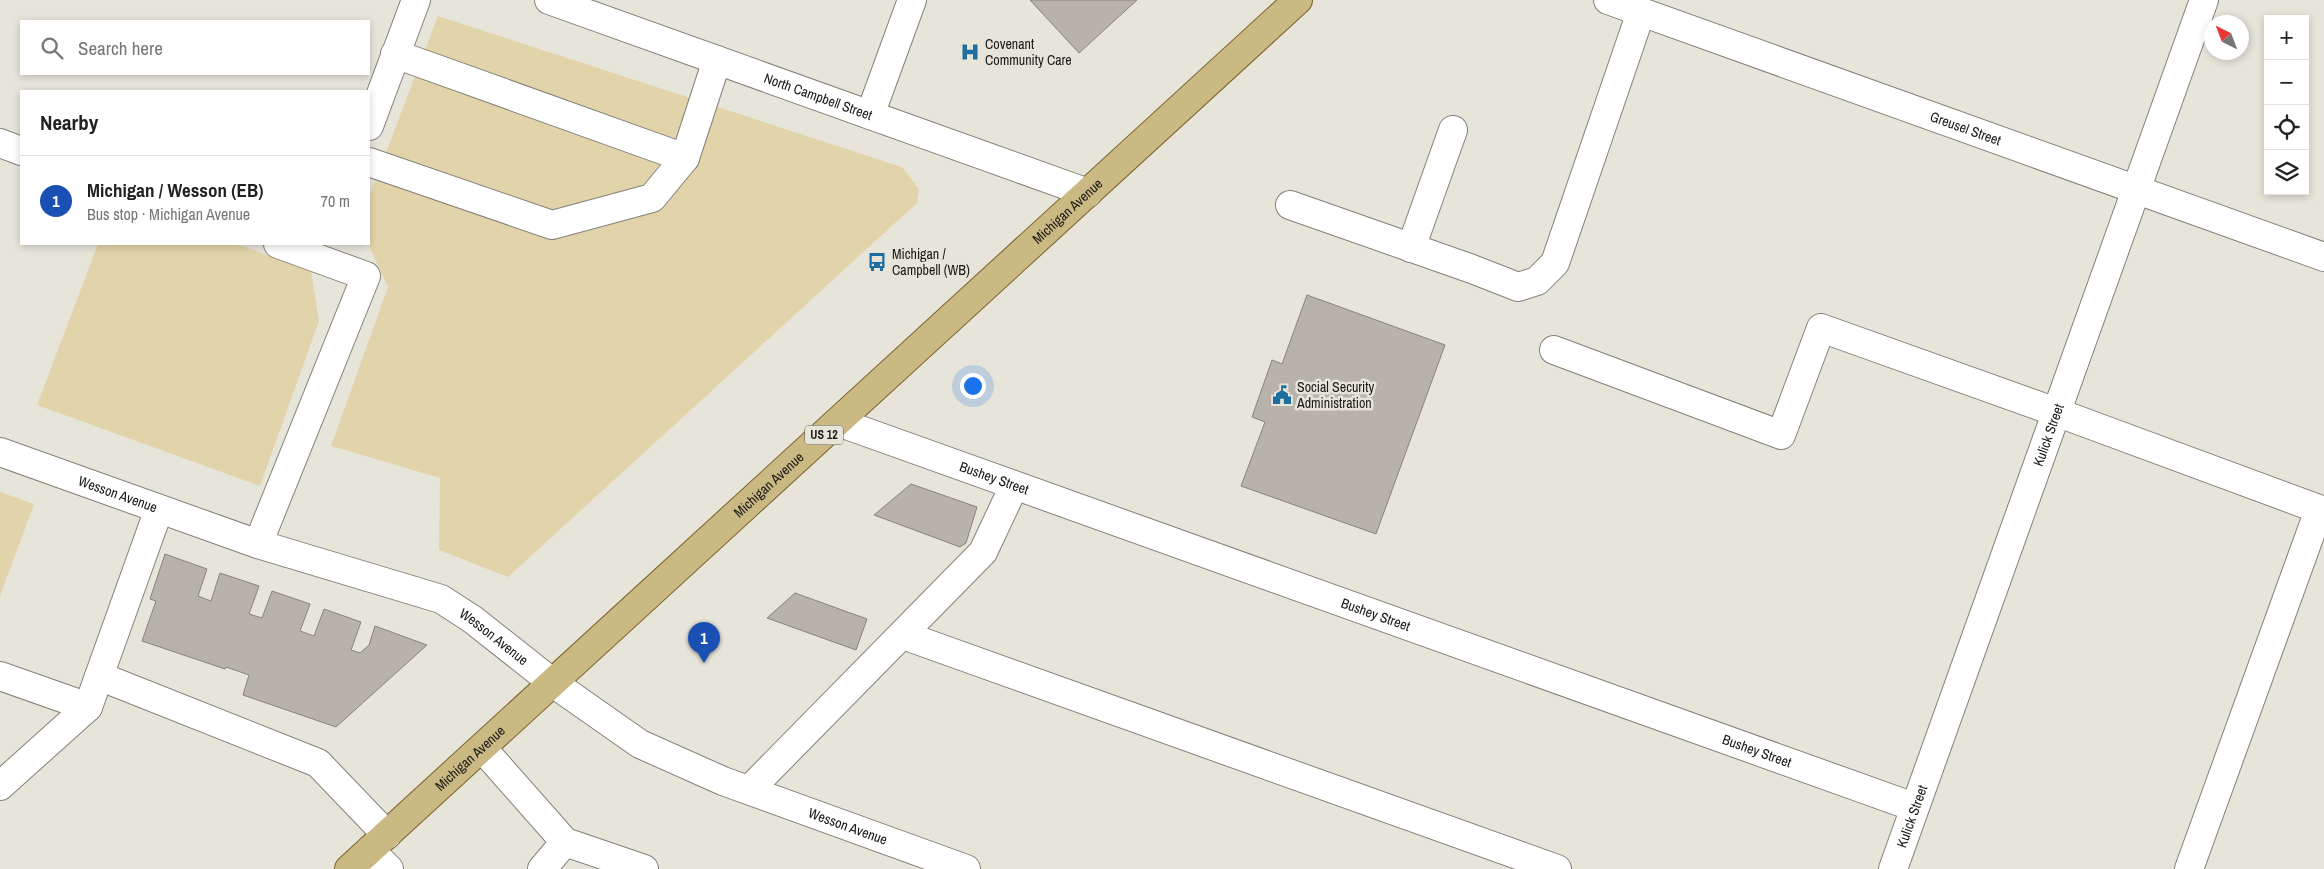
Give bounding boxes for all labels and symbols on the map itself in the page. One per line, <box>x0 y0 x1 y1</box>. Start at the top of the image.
north arrow <box>2204 15 2249 60</box>
place label: Covenant Community Care <box>985 35 1072 69</box>
hospital icon: Covenant Community Care <box>959 41 981 63</box>
street label: North Campbell Street <box>762 69 875 124</box>
street label: Greusel Street <box>1928 107 2004 149</box>
street label: Michigan Avenue <box>1029 175 1106 248</box>
place label: Michigan / Campbell (WB) <box>892 245 970 279</box>
bus stop icon: Michigan / Campbell (WB) <box>866 251 888 273</box>
your location <box>960 373 986 399</box>
place label: Social Security Administration <box>1296 378 1374 412</box>
public building icon: Social Security Administration <box>1271 384 1293 406</box>
street label: Kulick Street <box>2029 401 2068 469</box>
road number: US 12 <box>805 426 843 444</box>
street label: Michigan Avenue <box>730 448 807 521</box>
street label: Bushey Street <box>957 457 1031 499</box>
street label: Wesson Avenue <box>76 472 160 516</box>
street label: Bushey Street <box>1339 594 1413 635</box>
street label: Wesson Avenue <box>456 604 532 669</box>
pin: 1 <box>688 622 720 663</box>
street label: Michigan Avenue <box>431 722 509 795</box>
street label: Bushey Street <box>1720 730 1794 771</box>
street label: Kulick Street <box>1892 783 1931 850</box>
street label: Wesson Avenue <box>806 804 890 849</box>

